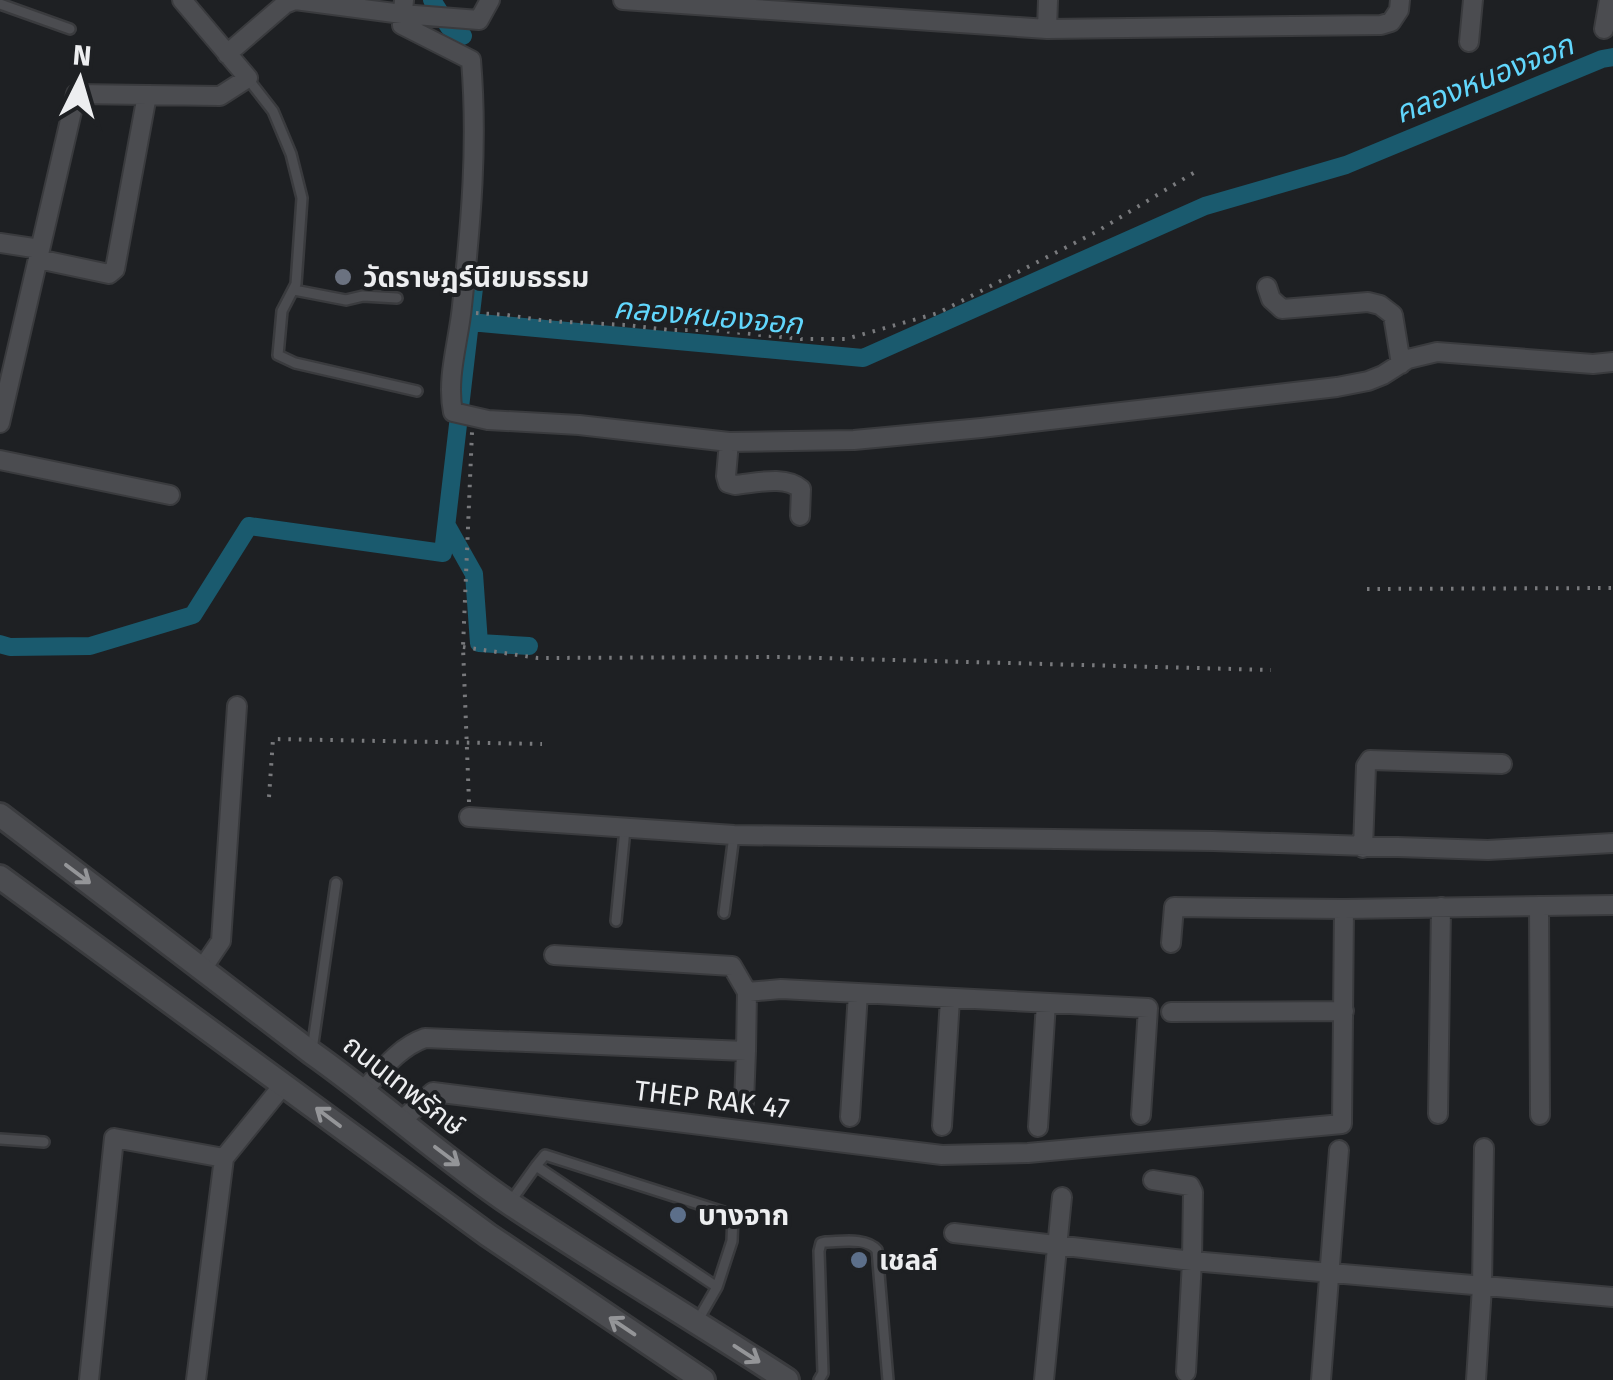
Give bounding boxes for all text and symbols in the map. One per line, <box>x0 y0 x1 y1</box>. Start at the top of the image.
water label: คลองหนองจอก <box>1389 26 1579 131</box>
north arrow <box>30 30 130 130</box>
text: N <box>71 38 93 73</box>
place label: วัดราษฎร์นิยมธรรม <box>363 261 589 294</box>
marker: วัดราษฎร์นิยมธรรม <box>332 266 354 288</box>
water label: คลองหนองจอก <box>612 290 805 342</box>
one-way arrow <box>64 863 91 884</box>
street label: ถนนเทพรักษ์ <box>337 1028 471 1143</box>
street label: THEP RAK 47 <box>633 1074 791 1125</box>
one-way arrow <box>315 1107 342 1128</box>
one-way arrow <box>433 1146 460 1167</box>
place label: บางจาก <box>698 1199 789 1232</box>
marker: บางจาก <box>667 1204 689 1226</box>
place label: เชลล์ <box>879 1244 938 1277</box>
marker: เชลล์ <box>848 1249 870 1271</box>
one-way arrow <box>608 1315 636 1336</box>
one-way arrow <box>733 1344 761 1365</box>

